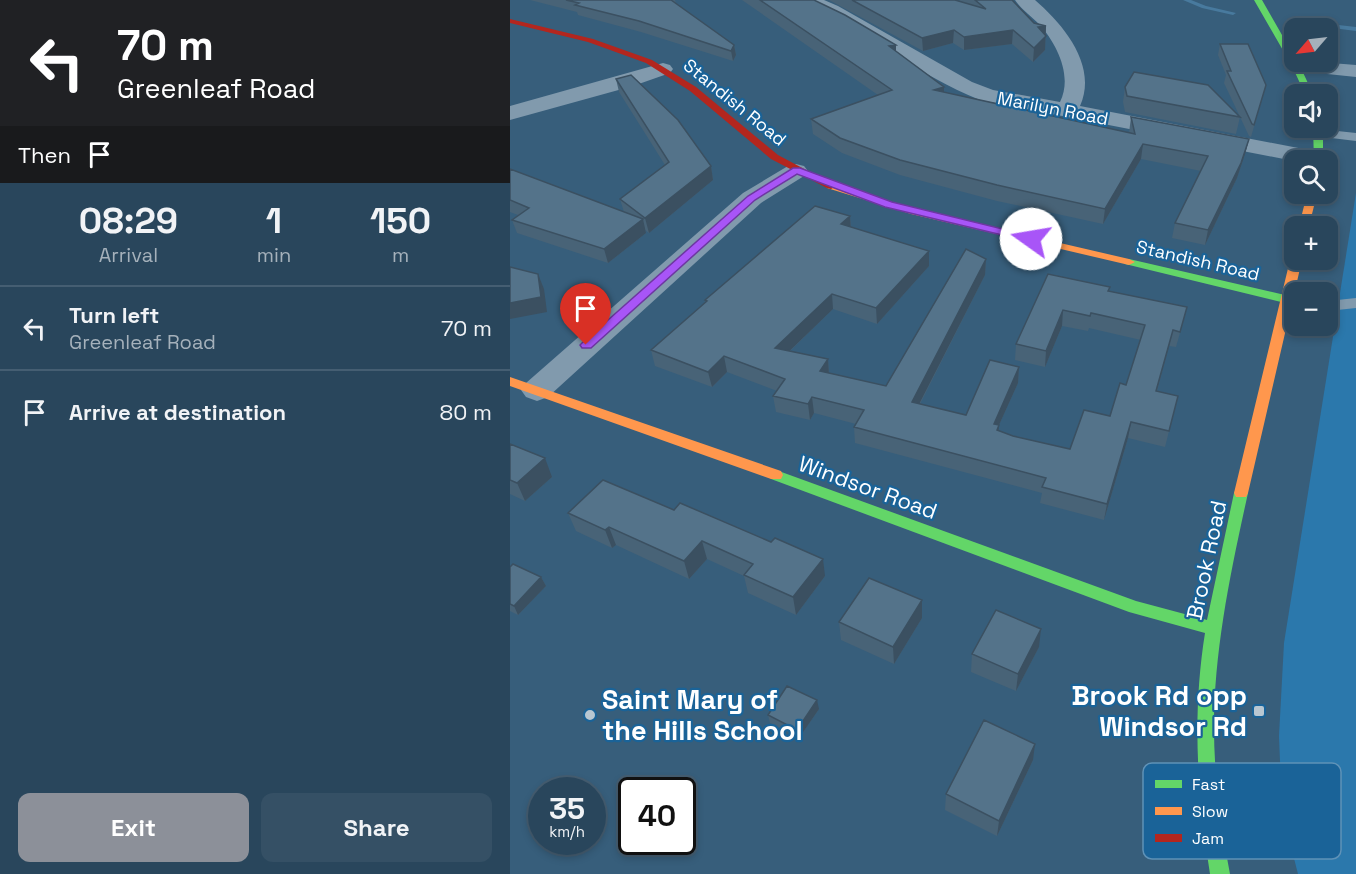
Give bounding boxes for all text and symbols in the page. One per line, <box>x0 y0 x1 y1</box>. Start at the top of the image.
north arrow <box>1284 18 1338 72</box>
map controls <box>1284 18 1338 336</box>
text: 70 m <box>117 19 214 72</box>
icon: left <box>18 24 96 102</box>
street label: Standish Road <box>679 53 791 151</box>
text: Greenleaf Road <box>117 71 315 106</box>
button: sound <box>1284 84 1338 138</box>
street label: Marilyn Road <box>996 86 1110 130</box>
icon: arrive <box>83 138 116 171</box>
text: Then <box>18 141 71 169</box>
button: search <box>1284 150 1338 204</box>
text: 08:29 <box>79 198 178 244</box>
text: 1 <box>266 198 282 244</box>
text: 150 <box>370 198 431 244</box>
position arrow <box>999 207 1063 271</box>
button: + <box>1284 216 1338 270</box>
street label: Standish Road <box>1134 235 1262 285</box>
text: Arrival <box>99 242 158 268</box>
text: min <box>257 242 291 268</box>
text: m <box>392 242 409 268</box>
button: − <box>1284 282 1338 336</box>
pin <box>560 283 611 345</box>
icon: arrive <box>569 292 602 325</box>
text: Turn left <box>69 301 159 329</box>
icon: left <box>18 312 51 345</box>
text: 70 m <box>441 314 492 342</box>
text: Greenleaf Road <box>69 329 216 355</box>
icon: arrive <box>18 396 51 429</box>
text: Arrive at destination <box>69 398 286 426</box>
text: 80 m <box>440 398 492 426</box>
street label: Windsor Road <box>795 449 941 525</box>
street label: Brook Road <box>1180 498 1232 622</box>
place label: Brook Rd opp Windsor Rd <box>1072 678 1247 744</box>
place label: Saint Mary of the Hills School <box>602 682 803 748</box>
marker: Brook Rd opp Windsor Rd <box>1252 704 1266 718</box>
marker: Saint Mary of the Hills School <box>583 708 597 722</box>
legend <box>1143 763 1341 859</box>
text: Fast <box>1192 774 1225 795</box>
speed limit sign: 40 <box>618 777 696 855</box>
text: 35 <box>549 789 585 828</box>
button: Exit <box>18 793 249 862</box>
button: Share <box>261 793 492 862</box>
text: Slow <box>1192 801 1228 822</box>
text: km/h <box>549 822 585 841</box>
text: Jam <box>1192 828 1224 849</box>

